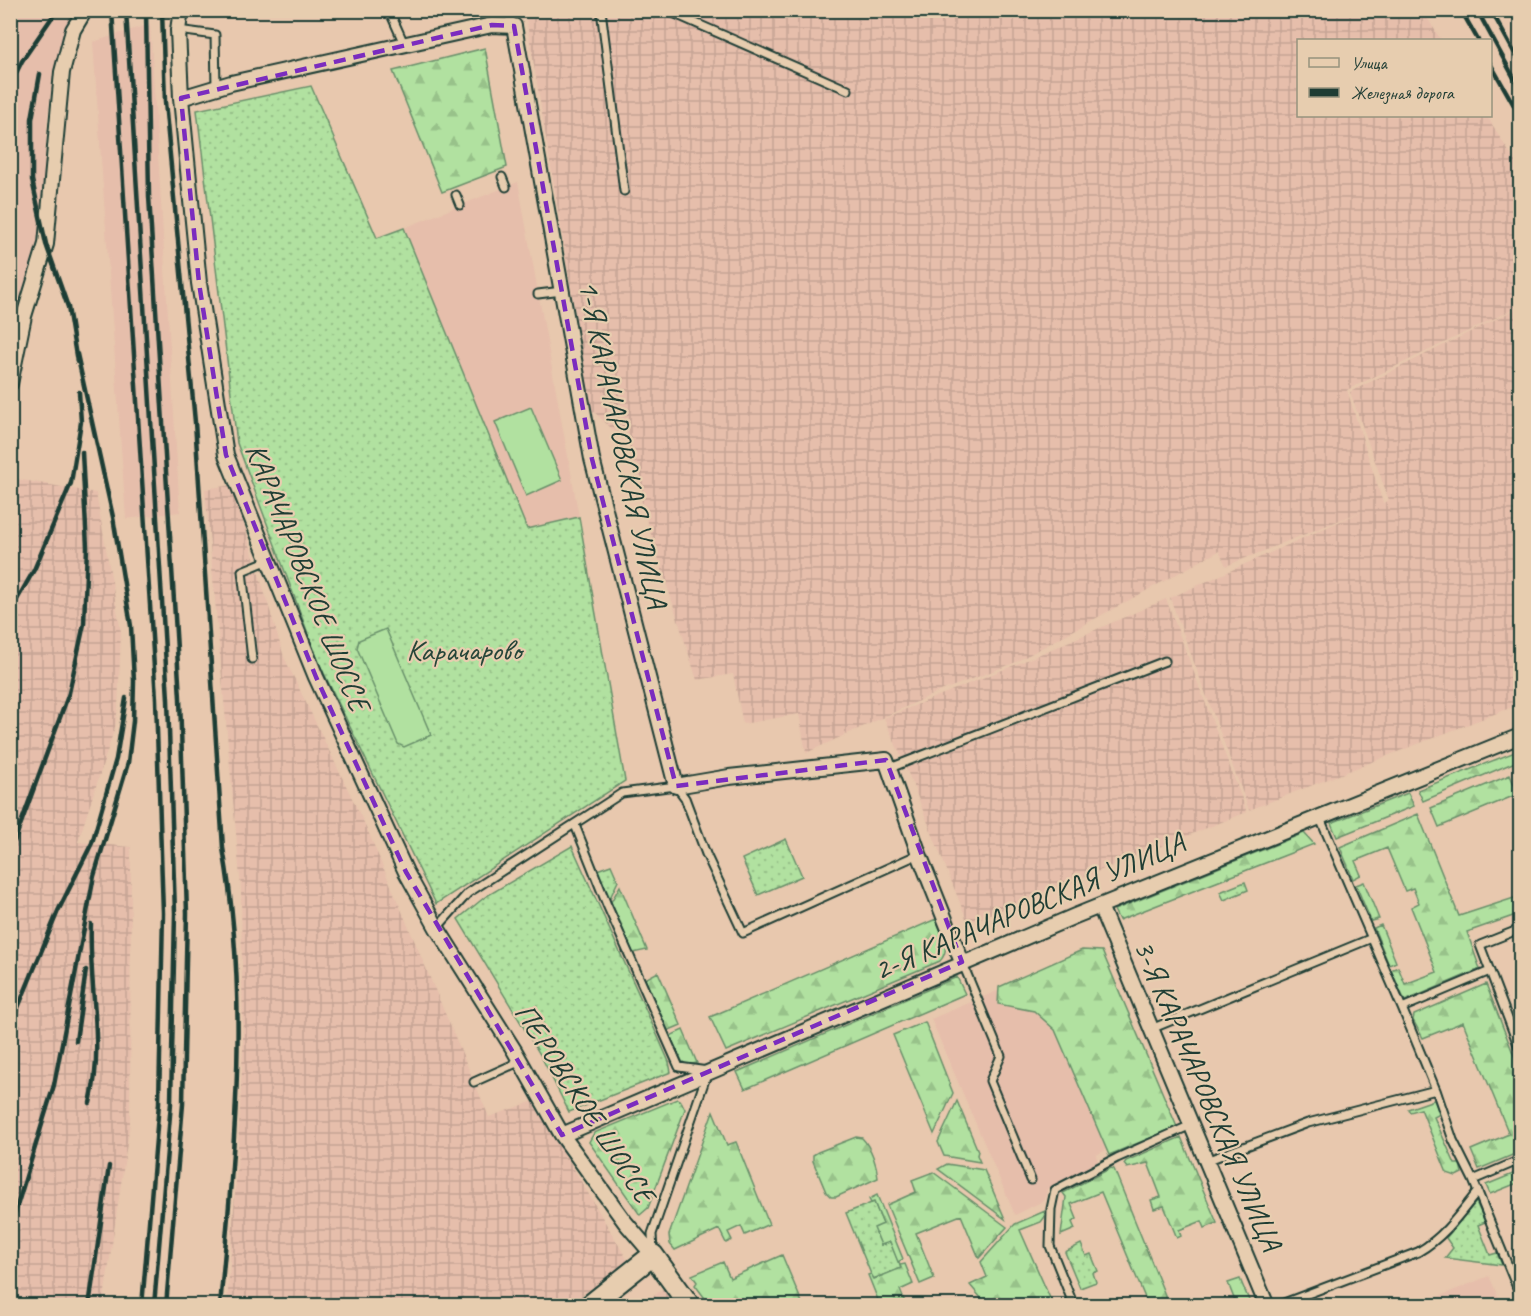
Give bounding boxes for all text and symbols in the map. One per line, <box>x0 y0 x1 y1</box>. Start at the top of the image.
legend <box>1297 39 1492 117</box>
text: Улица <box>1351 52 1388 74</box>
text: Железная дорога <box>1351 82 1455 105</box>
street label: 1-Я КАРАЧАРОВСКАЯ УЛИЦА <box>570 277 677 613</box>
street label: КАРАЧАРОВСКОЕ ШОССЕ <box>237 438 380 720</box>
park label: Карачарово <box>406 631 525 669</box>
street label: 2-Я КАРАЧАРОВСКАЯ УЛИЦА <box>868 823 1192 989</box>
street label: 3-Я КАРАЧАРОВСКАЯ УЛИЦА <box>1125 934 1291 1258</box>
street label: ПЕРОВСКОЕ ШОССЕ <box>506 996 666 1213</box>

